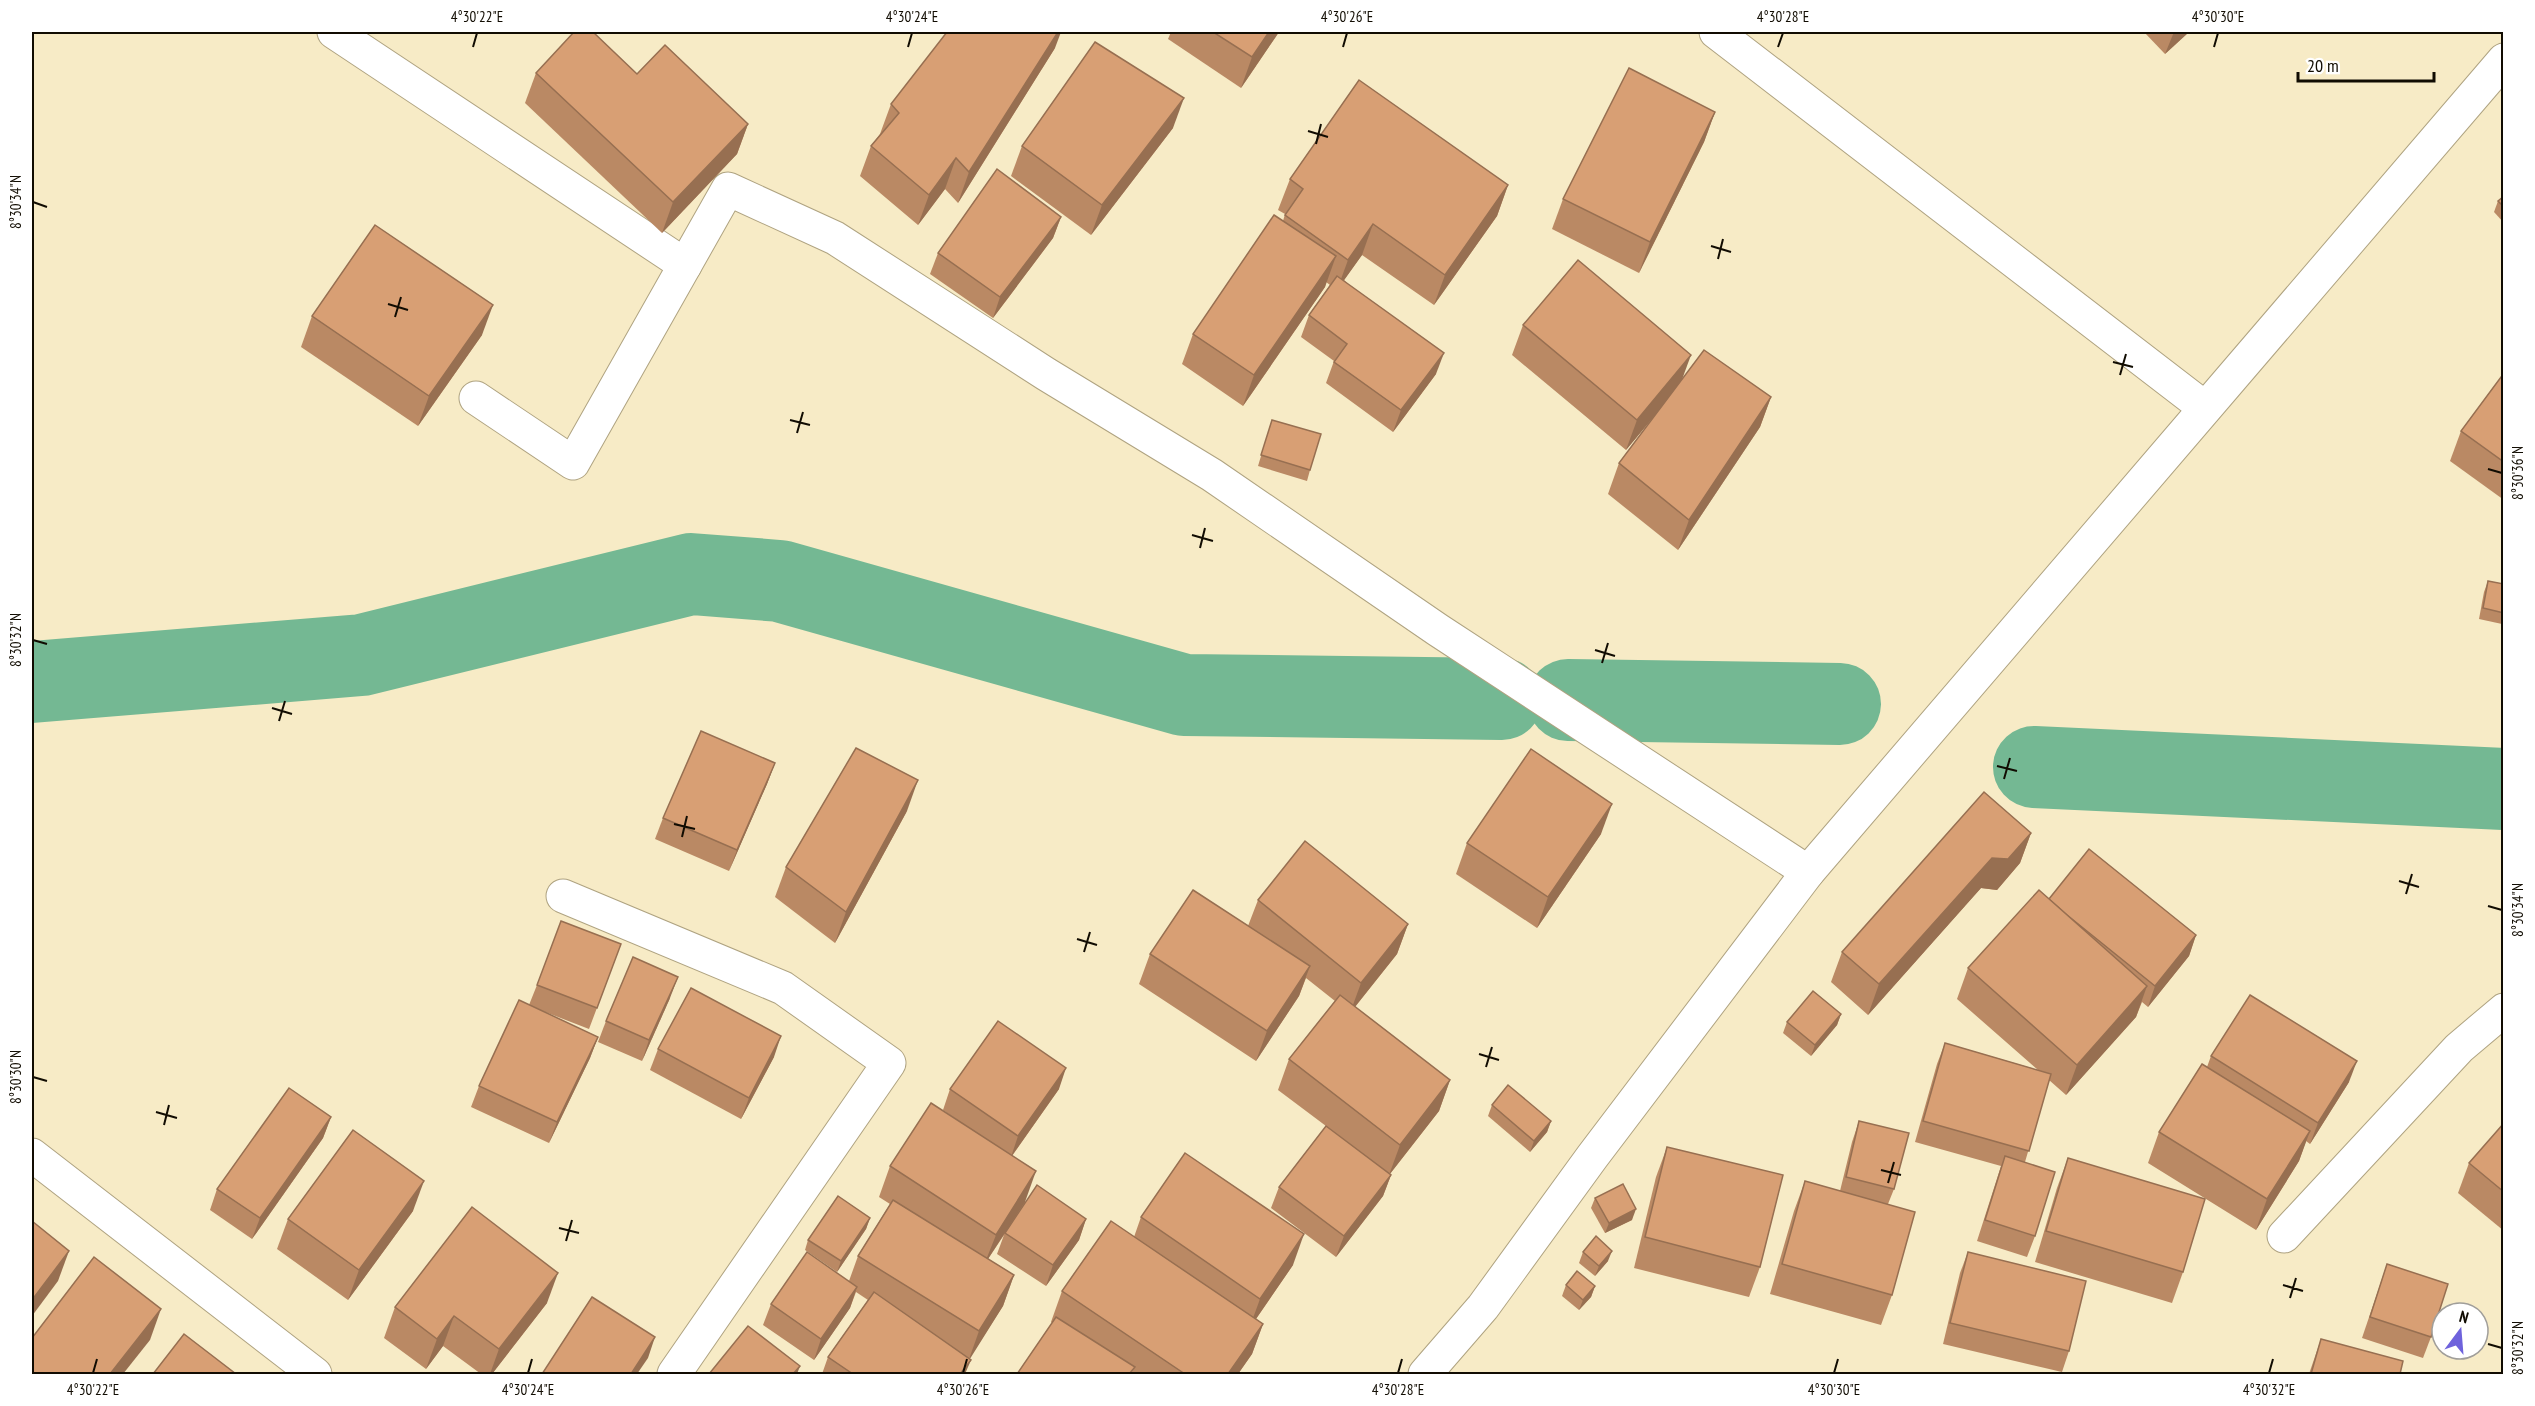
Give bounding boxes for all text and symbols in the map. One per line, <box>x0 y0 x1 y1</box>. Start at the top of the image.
text: 4°30'22"E <box>451 7 503 26</box>
text: 4°30'24"E <box>886 7 938 26</box>
text: 4°30'26"E <box>1321 7 1373 26</box>
text: 4°30'28"E <box>1757 7 1809 26</box>
text: 4°30'30"E <box>2192 7 2244 26</box>
scale bar <box>2298 45 2434 83</box>
text: 20 m <box>2307 54 2339 77</box>
text: 8°30'34"N <box>6 175 25 229</box>
text: 8°30'36"N <box>2508 446 2527 500</box>
text: 8°30'32"N <box>6 613 25 667</box>
text: 8°30'34"N <box>2508 883 2527 937</box>
text: 8°30'30"N <box>6 1050 25 1104</box>
north arrow <box>2430 1301 2490 1361</box>
text: N <box>2457 1306 2471 1327</box>
text: 8°30'32"N <box>2508 1321 2527 1375</box>
text: 4°30'22"E <box>67 1380 119 1399</box>
text: 4°30'24"E <box>502 1380 554 1399</box>
text: 4°30'26"E <box>937 1380 989 1399</box>
text: 4°30'28"E <box>1372 1380 1424 1399</box>
text: 4°30'30"E <box>1808 1380 1860 1399</box>
text: 4°30'32"E <box>2243 1380 2295 1399</box>

